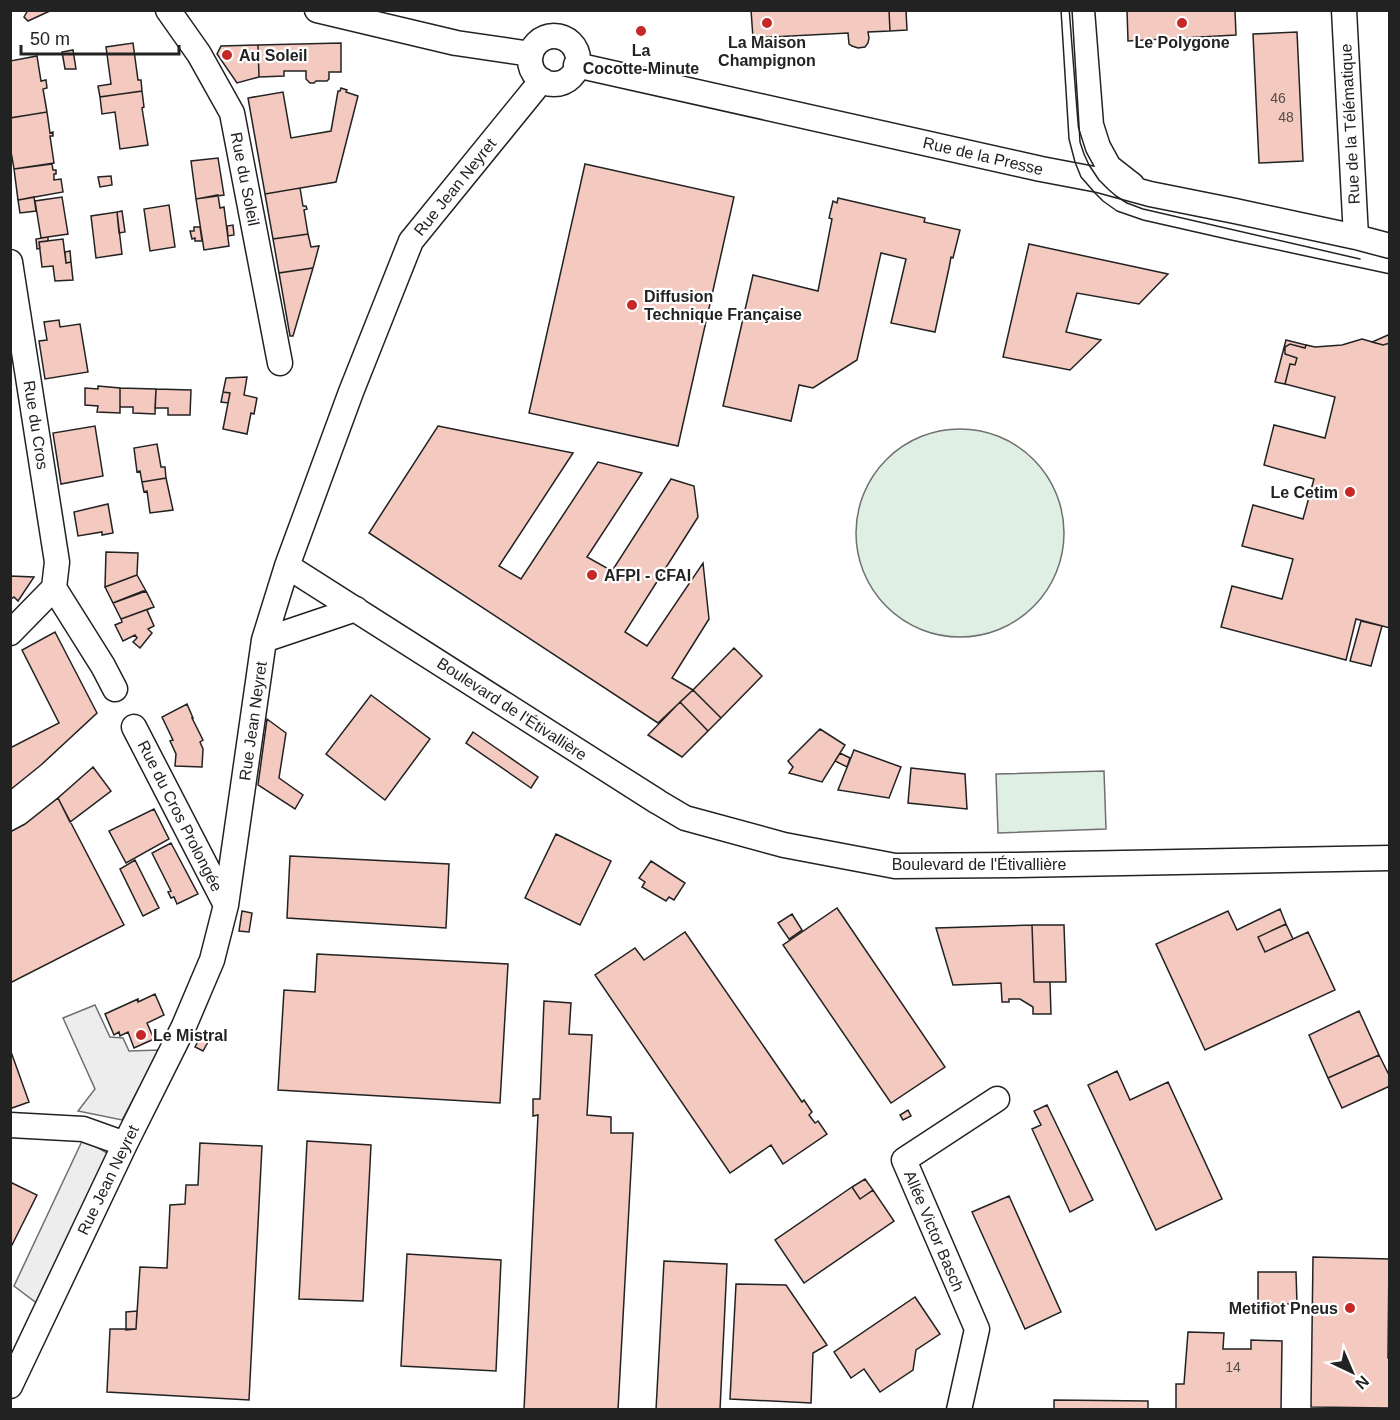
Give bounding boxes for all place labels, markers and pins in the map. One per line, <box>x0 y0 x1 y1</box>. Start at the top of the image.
marker: La Maison Champignon <box>760 16 774 30</box>
marker: Le Polygone <box>1175 16 1189 30</box>
marker: La Cocotte-Minute <box>634 24 648 38</box>
place label: La Maison Champignon <box>718 34 816 69</box>
place label: Le Polygone <box>1134 34 1230 51</box>
place label: La Cocotte-Minute <box>583 42 699 77</box>
place label: Au Soleil <box>239 47 307 64</box>
marker: Au Soleil <box>220 48 234 62</box>
place label: Diffusion Technique Française <box>644 288 802 323</box>
marker: Diffusion Technique Française <box>625 298 639 312</box>
place label: Le Cetim <box>1270 484 1338 501</box>
marker: Le Cetim <box>1343 485 1357 499</box>
place label: AFPI - CFAI <box>604 567 691 584</box>
marker: AFPI - CFAI <box>585 568 599 582</box>
place label: Le Mistral <box>153 1027 228 1044</box>
marker: Le Mistral <box>134 1028 148 1042</box>
place label: Metifiot Pneus <box>1229 1300 1338 1317</box>
marker: Metifiot Pneus <box>1343 1301 1357 1315</box>

